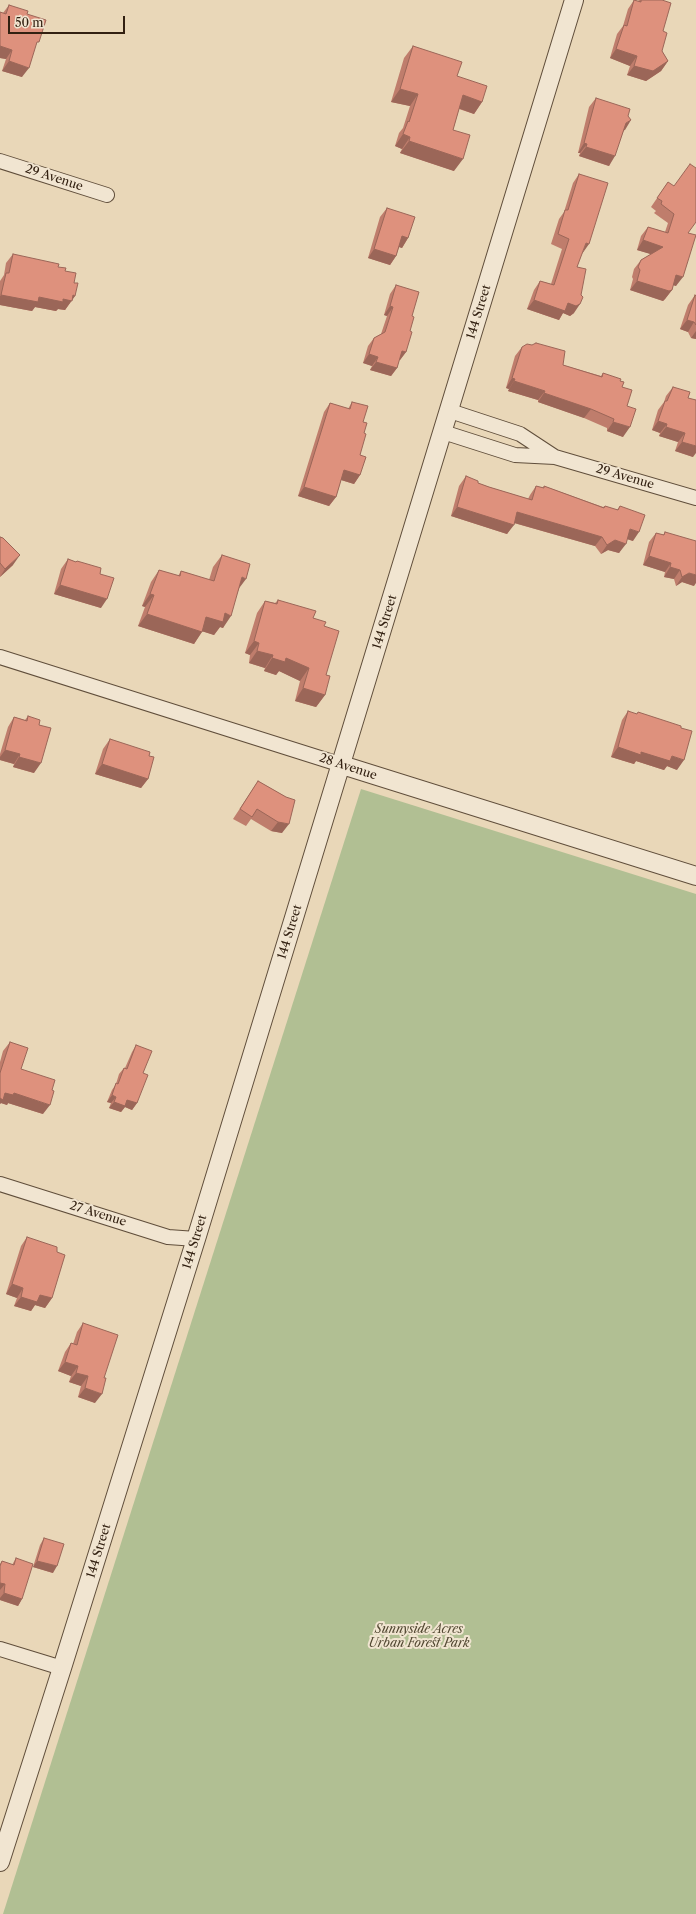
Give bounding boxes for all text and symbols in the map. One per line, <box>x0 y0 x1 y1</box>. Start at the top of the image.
scale bar <box>10 8 127 34</box>
text: 50 m <box>15 15 44 30</box>
street label: 29 Avenue <box>23 162 85 194</box>
street label: 144 Street <box>464 283 494 341</box>
street label: 29 Avenue <box>594 462 656 492</box>
street label: 144 Street <box>370 593 400 651</box>
street label: 28 Avenue <box>317 751 379 783</box>
street label: 144 Street <box>275 903 305 961</box>
street label: 27 Avenue <box>68 1199 128 1229</box>
street label: 144 Street <box>180 1213 210 1271</box>
street label: 144 Street <box>84 1522 114 1580</box>
park label: Sunnyside Acres Urban Forest Park <box>369 1623 469 1651</box>

